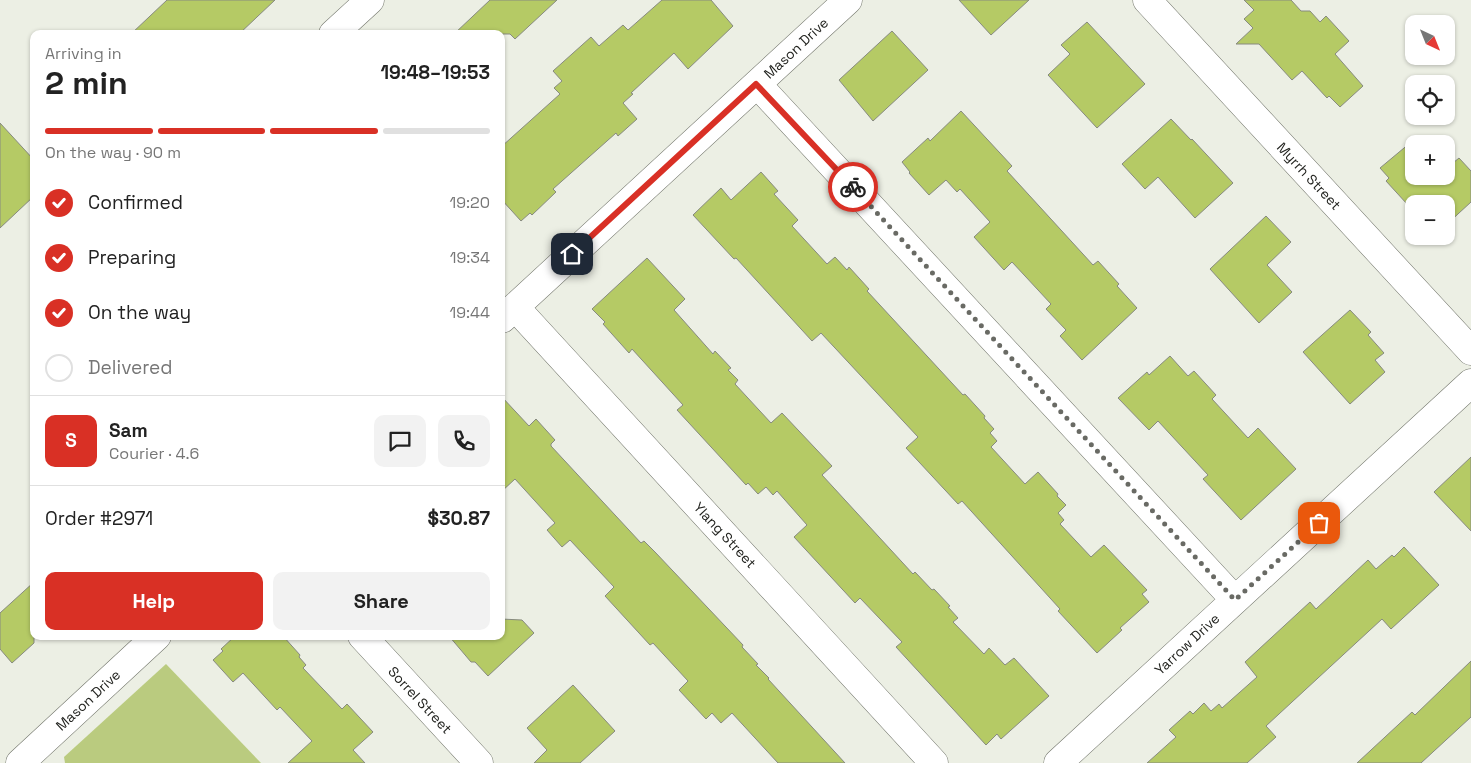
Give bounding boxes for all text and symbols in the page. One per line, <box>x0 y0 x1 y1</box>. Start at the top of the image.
street label: Mason Drive <box>760 14 832 82</box>
north arrow <box>1405 15 1455 65</box>
map controls <box>1405 15 1455 245</box>
text: Arriving in <box>45 43 122 64</box>
text: 19:48–19:53 <box>380 60 490 85</box>
text: 2 min <box>45 63 128 103</box>
button: locate <box>1405 75 1455 125</box>
button: + <box>1405 135 1455 185</box>
street label: Myrrh Street <box>1273 138 1345 214</box>
text: On the way · 90 m <box>45 142 181 163</box>
courier <box>828 162 878 212</box>
icon: bike <box>839 173 867 201</box>
icon: check <box>45 189 73 217</box>
text: Confirmed <box>88 190 183 215</box>
text: 19:20 <box>450 192 490 213</box>
button: − <box>1405 195 1455 245</box>
pin <box>551 233 593 275</box>
icon: home <box>558 240 586 268</box>
icon: check <box>45 244 73 272</box>
text: Preparing <box>88 245 176 270</box>
text: 19:34 <box>450 247 490 268</box>
icon: check <box>45 299 73 327</box>
text: On the way <box>88 300 191 325</box>
text: 19:44 <box>449 302 490 323</box>
text: Delivered <box>88 355 173 380</box>
button: chat <box>374 415 426 467</box>
button: phone <box>438 415 490 467</box>
text: Sam <box>109 418 148 443</box>
text: S <box>65 428 77 453</box>
text: Courier · 4.6 <box>109 443 199 464</box>
street label: Ylang Street <box>690 498 760 572</box>
pin <box>1298 502 1340 544</box>
text: Order #2971 <box>45 506 153 531</box>
text: $30.87 <box>427 506 490 531</box>
icon: bag <box>1305 509 1333 537</box>
button: Help <box>45 572 263 630</box>
button: Share <box>273 572 490 630</box>
street label: Yarrow Drive <box>1151 609 1223 679</box>
street label: Sorrel Street <box>384 663 456 737</box>
street label: Mason Drive <box>52 666 124 734</box>

